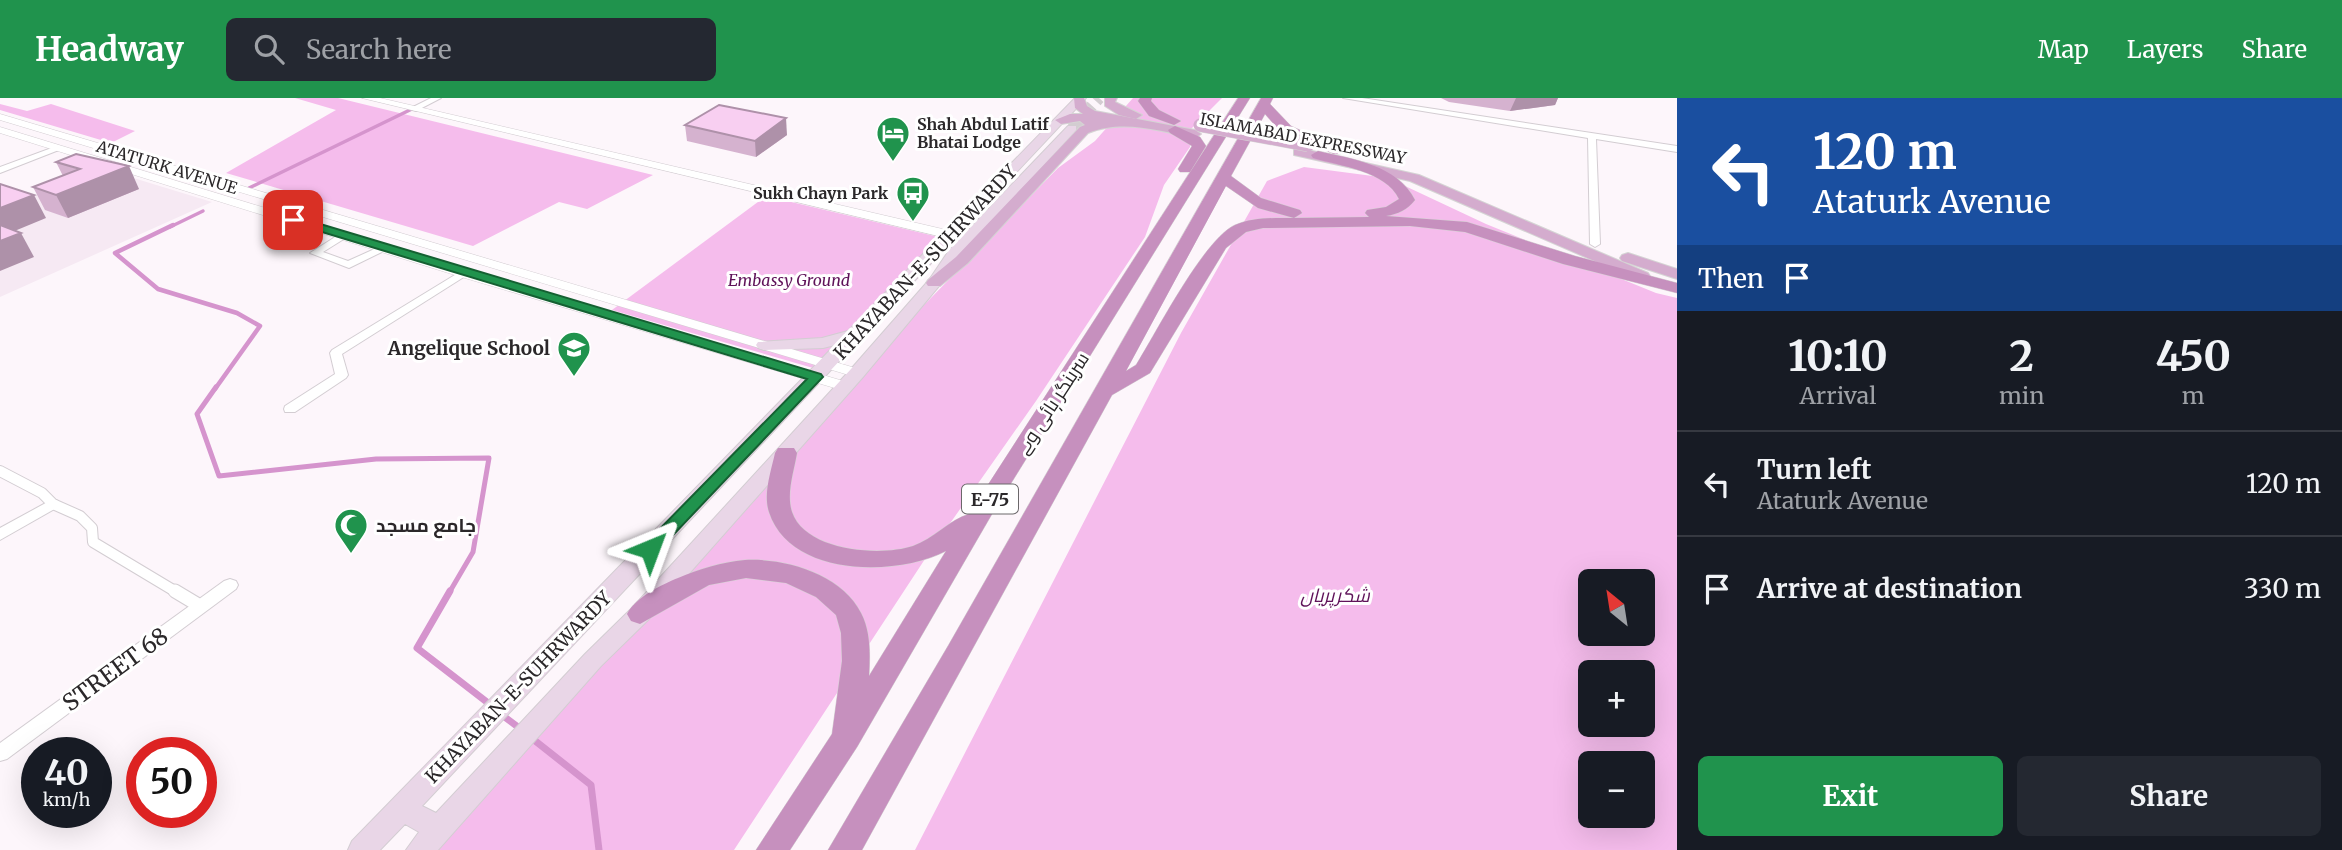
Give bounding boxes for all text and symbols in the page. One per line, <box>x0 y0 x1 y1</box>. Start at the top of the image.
search box <box>226 18 716 81</box>
text: Headway <box>35 29 184 70</box>
icon: search <box>250 30 288 68</box>
text: Search here <box>306 33 452 66</box>
text: Map <box>2038 34 2089 65</box>
text: Layers <box>2127 34 2203 65</box>
text: Share <box>2241 34 2307 65</box>
street label: ISLAMABAD EXPRESSWAY <box>1198 108 1408 168</box>
hotel icon: Shah Abdul Latif Bhatai Lodge <box>874 114 912 163</box>
place label: Shah Abdul Latif Bhatai Lodge <box>917 114 1049 152</box>
text: 120 m <box>1813 121 1957 182</box>
icon: left <box>1698 126 1789 217</box>
street label: ATATURK AVENUE <box>93 136 241 198</box>
street label: KHAYABAN-E-SUHRWARDY <box>828 159 1022 364</box>
bus stop icon: Sukh Chayn Park <box>894 174 932 223</box>
text: Ataturk Avenue <box>1813 182 2051 222</box>
place label: Sukh Chayn Park <box>753 183 889 203</box>
pin <box>263 190 323 250</box>
icon: arrive <box>274 201 312 239</box>
icon: arrive <box>1778 259 1816 297</box>
text: Then <box>1698 262 1764 295</box>
park label: Embassy Ground <box>728 270 851 290</box>
school or university icon: Angelique School <box>555 329 593 378</box>
text: 10:10 <box>1788 330 1888 382</box>
text: 2 <box>2009 330 2034 382</box>
text: 450 <box>2155 330 2231 382</box>
place label: Angelique School <box>387 336 550 360</box>
street label: سرینگر ہائی وے <box>1010 348 1095 459</box>
text: Arrival <box>1800 381 1876 410</box>
text: min <box>1999 381 2044 410</box>
text: m <box>2182 381 2205 410</box>
text: Turn left <box>1757 453 1871 486</box>
icon: left <box>1698 465 1736 503</box>
text: 120 m <box>2246 467 2321 500</box>
road number: E-75 <box>962 484 1018 514</box>
text: Ataturk Avenue <box>1757 486 1928 515</box>
mosque icon: جامع مسجد <box>332 506 370 555</box>
position arrow <box>613 512 687 586</box>
place label: جامع مسجد <box>376 513 476 539</box>
north arrow <box>1578 569 1656 646</box>
map controls <box>1578 569 1655 828</box>
icon: arrive <box>1698 570 1736 608</box>
text: Arrive at destination <box>1757 572 2022 605</box>
text: 330 m <box>2244 572 2321 605</box>
park label: شکرپریاں <box>1300 583 1371 608</box>
street label: KHAYABAN-E-SUHRWARDY <box>420 585 617 788</box>
street label: STREET 68 <box>57 621 173 717</box>
button: + <box>1578 660 1655 737</box>
speed limit sign: 50 <box>126 737 217 828</box>
text: 40 <box>44 751 89 795</box>
button: − <box>1578 751 1655 828</box>
button: Exit <box>1698 756 2003 836</box>
button: Share <box>2017 756 2321 836</box>
text: km/h <box>43 788 90 811</box>

